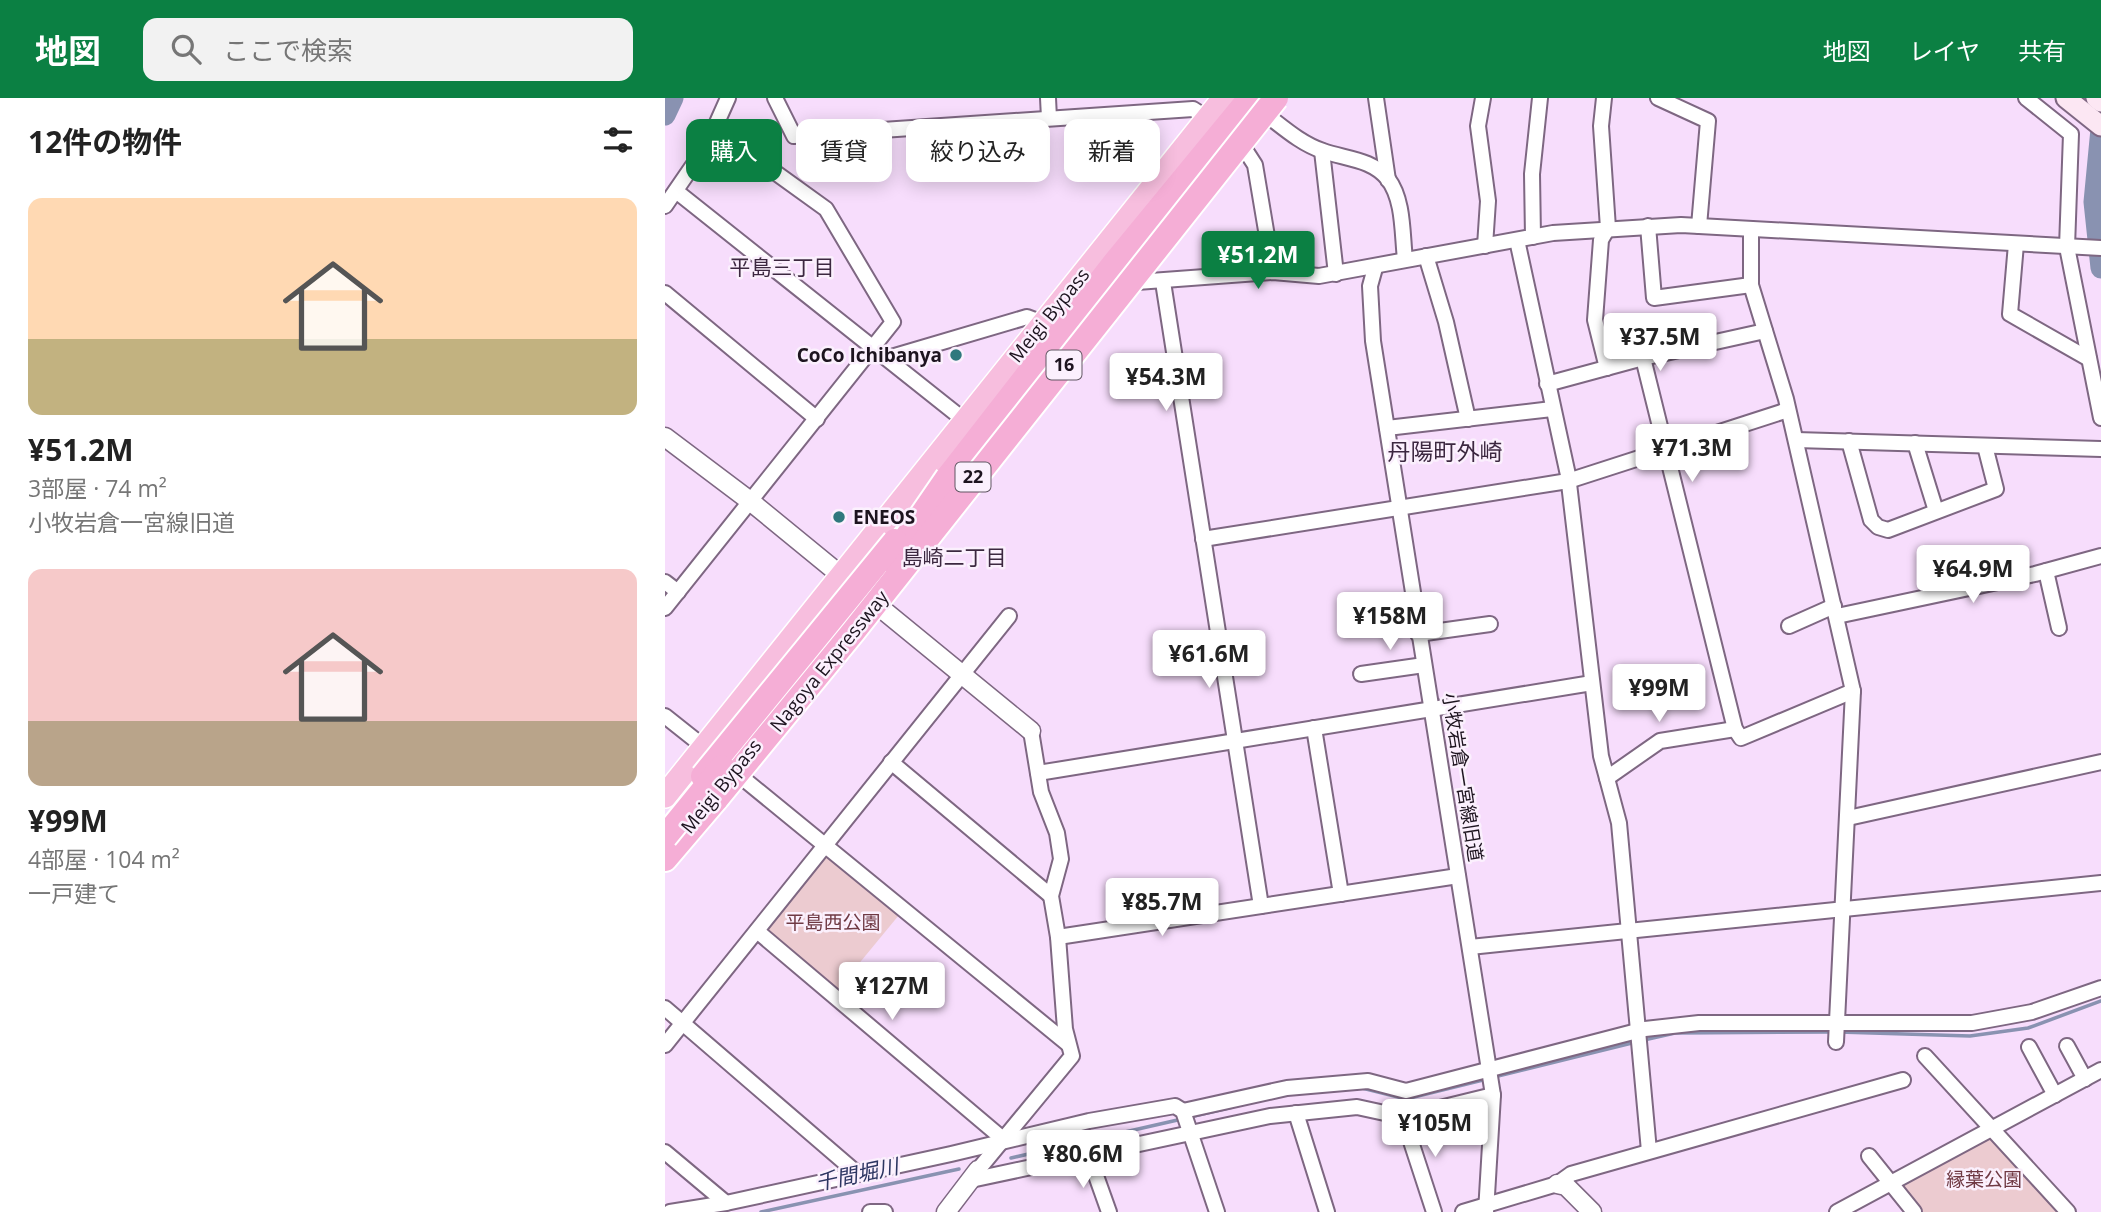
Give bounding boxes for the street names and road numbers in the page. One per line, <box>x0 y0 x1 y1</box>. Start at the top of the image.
street label: Meigi Bypass <box>1003 262 1095 368</box>
road number: 16 <box>1047 351 1081 380</box>
road number: 22 <box>955 463 991 492</box>
street label: Nagoya Expressway <box>764 584 894 737</box>
street label: 小牧岩倉一宮線旧道 <box>1437 691 1489 863</box>
street label: Meigi Bypass <box>675 733 767 839</box>

